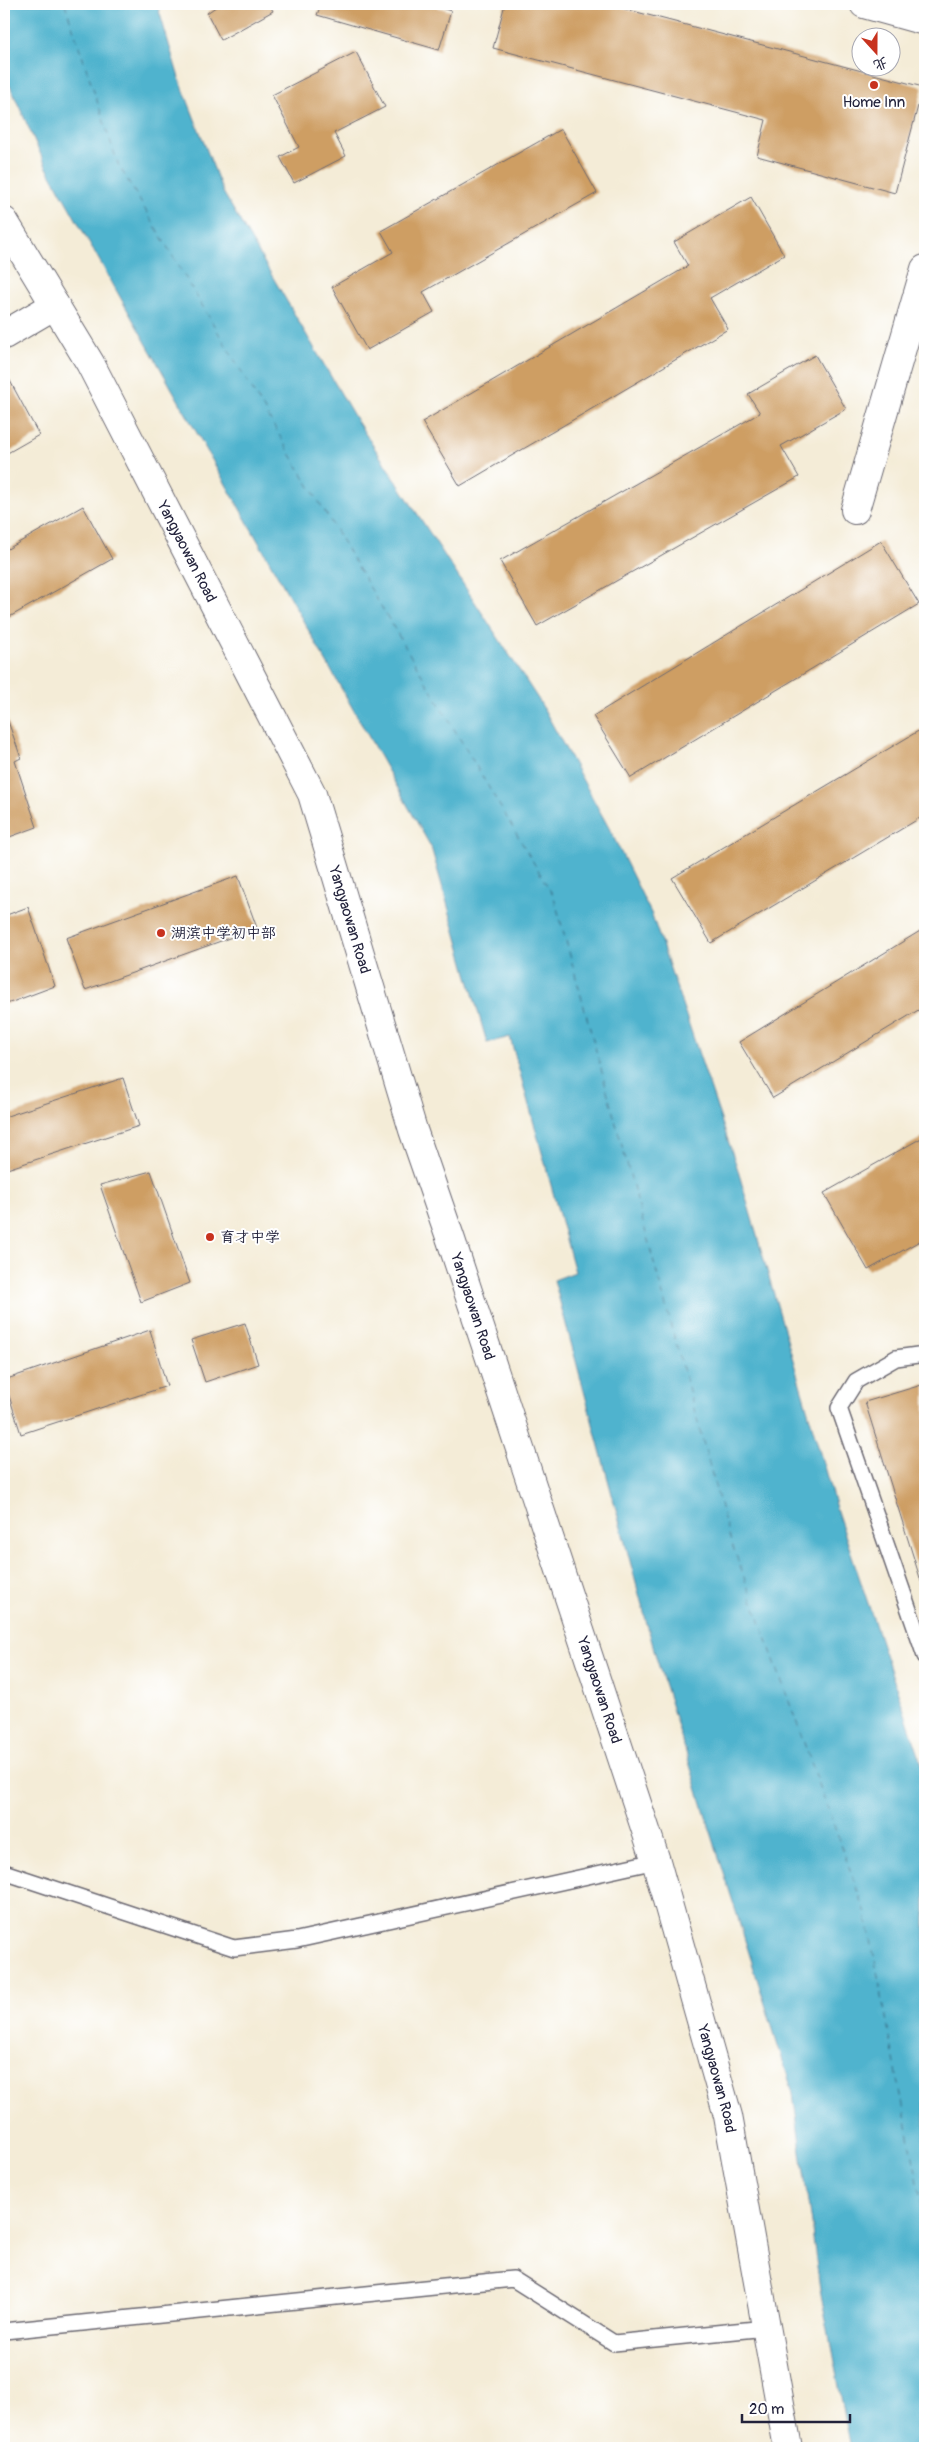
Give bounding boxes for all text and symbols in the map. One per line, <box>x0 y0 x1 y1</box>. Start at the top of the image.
north arrow <box>852 28 902 78</box>
text: 北 <box>871 53 890 74</box>
marker: Home Inn <box>868 79 880 91</box>
place label: Home Inn <box>843 93 905 112</box>
street label: Yangyaowan Road <box>153 497 221 605</box>
street label: Yangyaowan Road <box>324 863 375 976</box>
place label: 湖滨中学初中部 <box>171 924 276 943</box>
marker: 湖滨中学初中部 <box>155 927 167 939</box>
place label: 育才中学 <box>220 1228 280 1247</box>
marker: 育才中学 <box>204 1231 216 1243</box>
street label: Yangyaowan Road <box>446 1250 499 1362</box>
street label: Yangyaowan Road <box>573 1633 626 1746</box>
street label: Yangyaowan Road <box>693 2021 740 2134</box>
scale bar <box>742 2392 849 2424</box>
text: 20 m <box>749 2400 784 2419</box>

